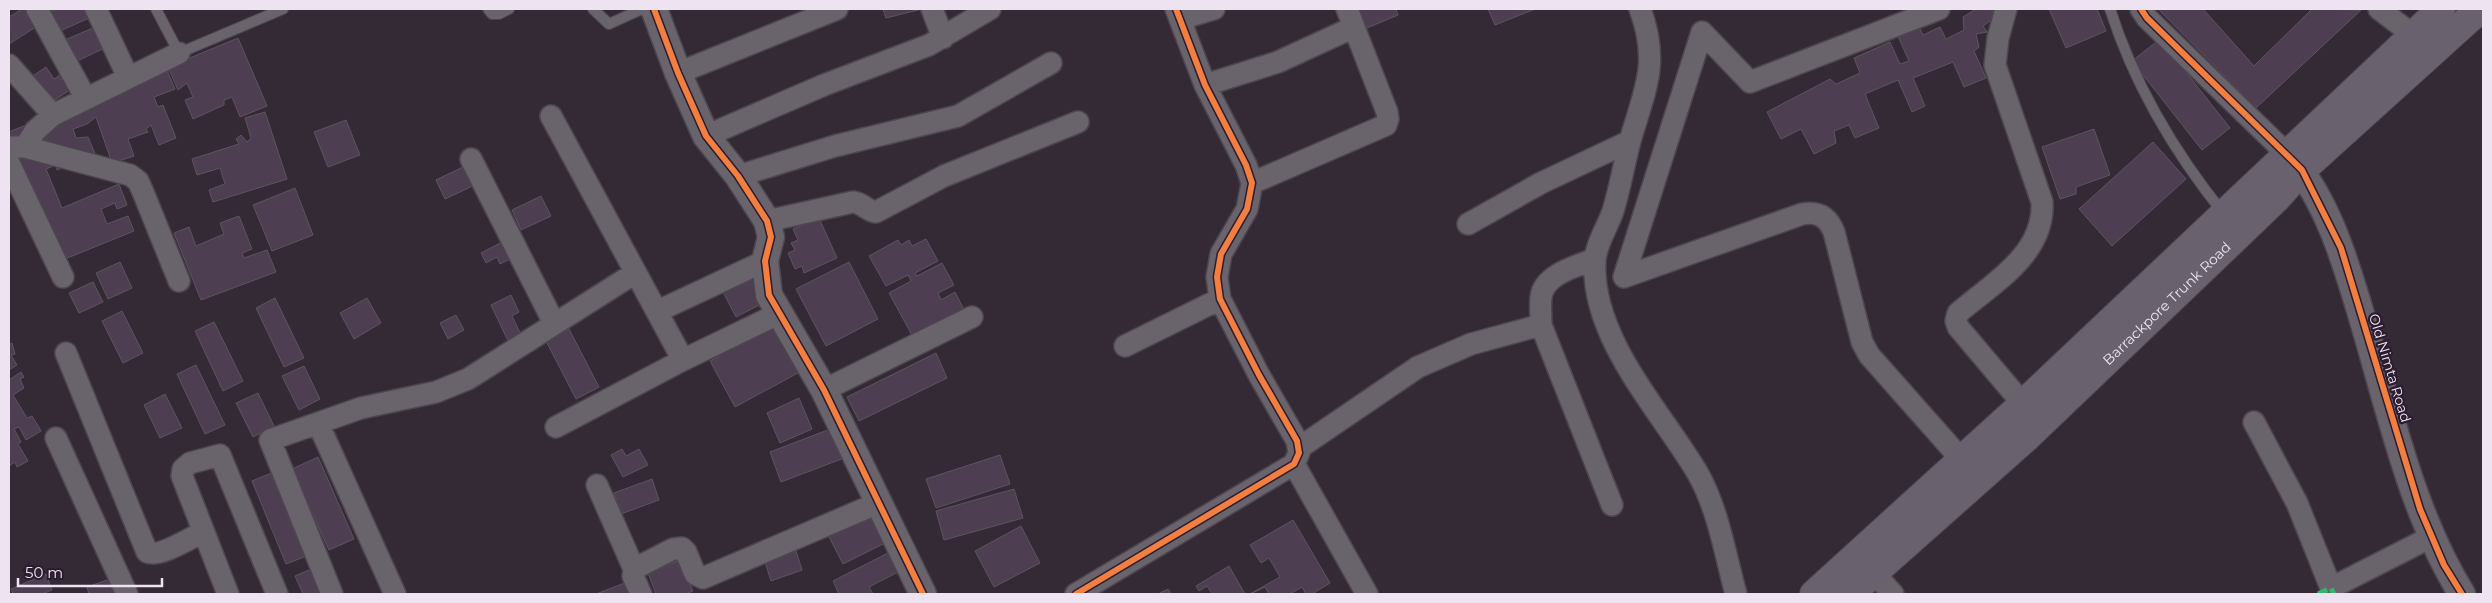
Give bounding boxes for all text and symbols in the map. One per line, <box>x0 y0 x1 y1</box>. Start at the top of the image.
street label: Barrackpore Trunk Road <box>2099 238 2235 369</box>
street label: Old Nimta Road <box>2365 312 2415 424</box>
scale bar <box>18 556 161 588</box>
text: 50 m <box>25 563 63 582</box>

